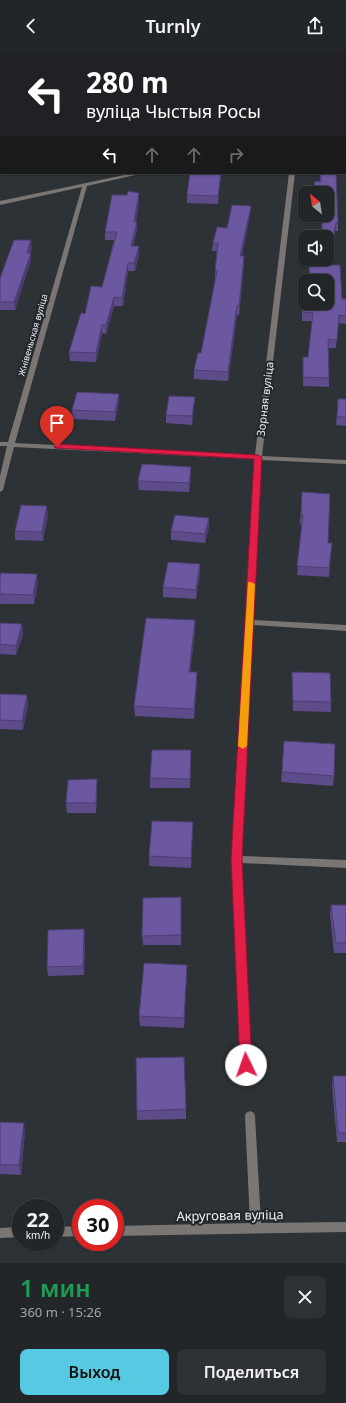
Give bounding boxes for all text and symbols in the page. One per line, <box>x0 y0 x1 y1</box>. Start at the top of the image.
text: Turnly <box>145 14 201 38</box>
icon: back <box>20 15 42 37</box>
icon: share <box>304 15 326 37</box>
text: 280 m <box>86 63 169 101</box>
icon: left <box>20 68 72 120</box>
text: вуліца Чыстыя Росы <box>86 99 261 123</box>
icon: left <box>99 144 121 166</box>
icon: ahead <box>141 144 163 166</box>
icon: ahead <box>183 144 205 166</box>
icon: right <box>225 144 247 166</box>
north arrow <box>298 186 334 222</box>
map controls <box>298 186 334 310</box>
button: sound <box>298 230 334 266</box>
button: search <box>298 274 334 310</box>
street label: Жнівеньская вуліца <box>15 292 51 378</box>
street label: Зорная вуліца <box>252 361 277 437</box>
pin <box>40 406 74 447</box>
icon: arrive <box>46 412 68 434</box>
position arrow <box>225 1044 267 1086</box>
speed limit sign: 30 <box>72 1199 124 1251</box>
street label: Акруговая вуліца <box>176 1205 284 1225</box>
text: 22 <box>27 1206 49 1233</box>
text: km/h <box>26 1228 50 1242</box>
text: 1 мин <box>20 1271 91 1304</box>
button: close <box>284 1276 326 1318</box>
text: 360 m · 15:26 <box>20 1303 101 1321</box>
button: Выход <box>20 1349 169 1395</box>
button: Поделиться <box>177 1349 326 1395</box>

